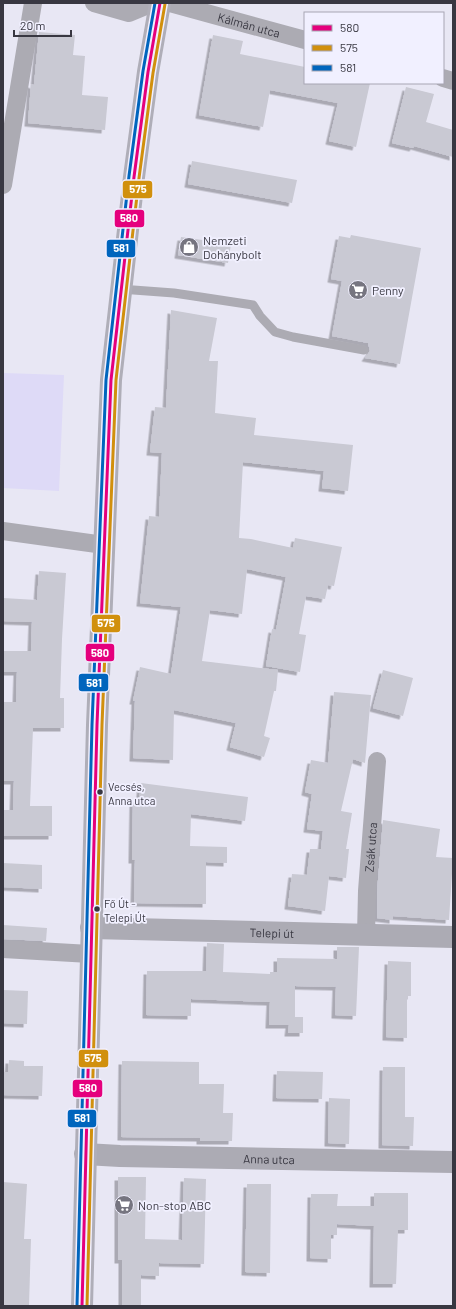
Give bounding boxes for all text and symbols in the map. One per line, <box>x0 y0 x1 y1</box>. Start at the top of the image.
street label: Kálmán utca <box>216 9 282 40</box>
scale bar <box>14 12 71 38</box>
legend <box>304 12 444 84</box>
text: 20 m <box>20 18 46 32</box>
text: 580 <box>340 20 359 34</box>
text: 575 <box>340 40 358 54</box>
text: 581 <box>340 60 356 74</box>
line badge: 575 <box>122 180 153 199</box>
text: 575 <box>129 182 147 195</box>
line badge: 580 <box>114 209 145 228</box>
text: 580 <box>120 211 138 224</box>
place label: Nemzeti Dohánybolt <box>203 233 262 261</box>
shop icon: Nemzeti Dohánybolt <box>178 236 200 258</box>
line badge: 581 <box>106 239 136 258</box>
text: 581 <box>113 241 129 254</box>
supermarket icon: Penny <box>347 279 369 301</box>
place label: Penny <box>372 283 404 297</box>
line badge: 575 <box>91 614 121 633</box>
text: 575 <box>97 616 115 629</box>
line badge: 580 <box>85 643 115 662</box>
text: 580 <box>91 646 109 659</box>
line badge: 581 <box>78 673 109 692</box>
text: 581 <box>86 676 102 689</box>
place label: Vecsés, Anna utca <box>108 780 155 807</box>
marker: Vecsés, Anna utca <box>95 787 105 797</box>
street label: Zsák utca <box>361 822 379 873</box>
place label: Fő Út - Telepi Út <box>104 897 146 924</box>
marker: Fő Út - Telepi Út <box>92 904 102 914</box>
street label: Telepi út <box>250 925 294 940</box>
line badge: 575 <box>78 1049 109 1068</box>
text: 575 <box>84 1051 102 1064</box>
line badge: 580 <box>72 1079 103 1098</box>
text: 580 <box>79 1081 97 1094</box>
line badge: 581 <box>67 1109 97 1128</box>
text: 581 <box>74 1111 90 1124</box>
street label: Anna utca <box>243 1151 295 1166</box>
supermarket icon: Non-stop ABC <box>113 1194 135 1216</box>
place label: Non-stop ABC <box>138 1198 211 1212</box>

